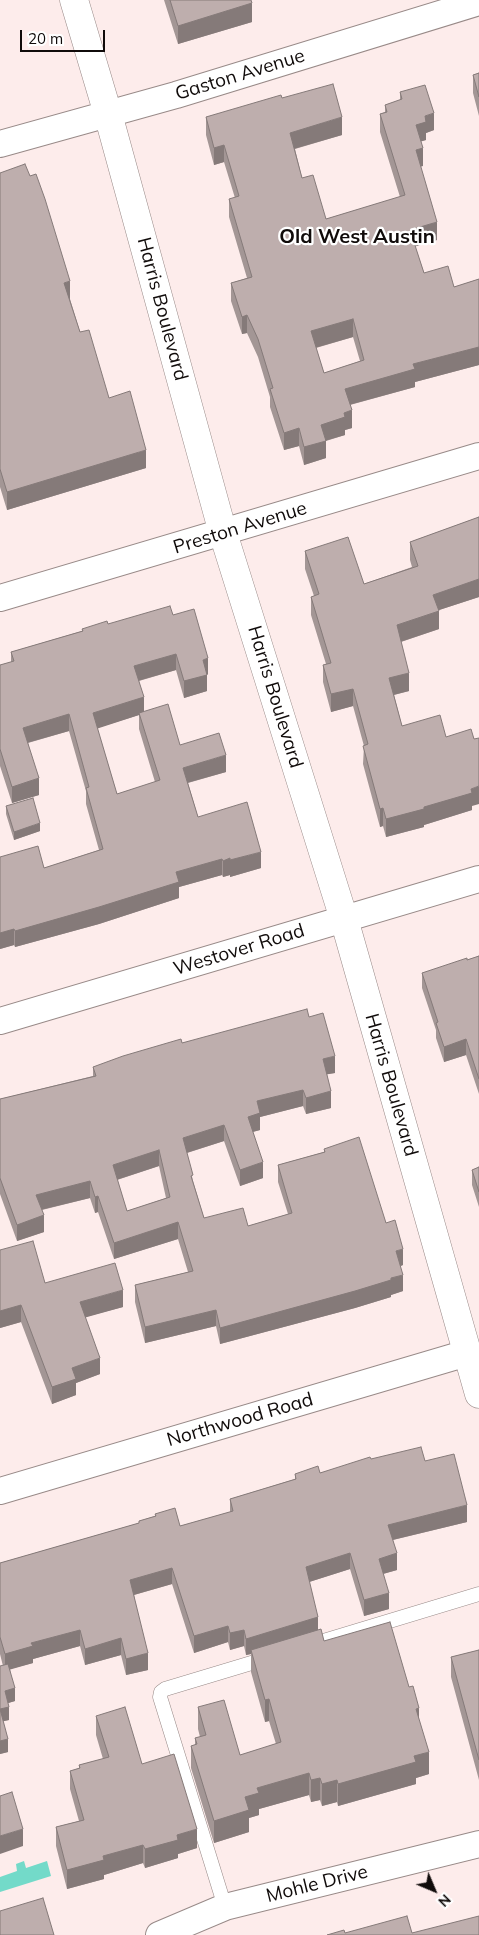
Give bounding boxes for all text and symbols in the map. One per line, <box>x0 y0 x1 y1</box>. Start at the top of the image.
scale bar <box>22 20 108 52</box>
text: 20 m <box>28 29 63 48</box>
street label: Gaston Avenue <box>172 44 308 106</box>
district label: Old West Austin <box>279 225 435 249</box>
street label: Harris Boulevard <box>132 235 192 383</box>
street label: Preston Avenue <box>171 497 309 559</box>
street label: Harris Boulevard <box>243 623 307 771</box>
street label: Westover Road <box>171 919 307 981</box>
street label: Harris Boulevard <box>360 1011 422 1159</box>
street label: Northwood Road <box>164 1388 316 1452</box>
street label: Mohle Drive <box>264 1860 370 1908</box>
north arrow <box>409 1865 459 1915</box>
text: N <box>435 1890 455 1911</box>

